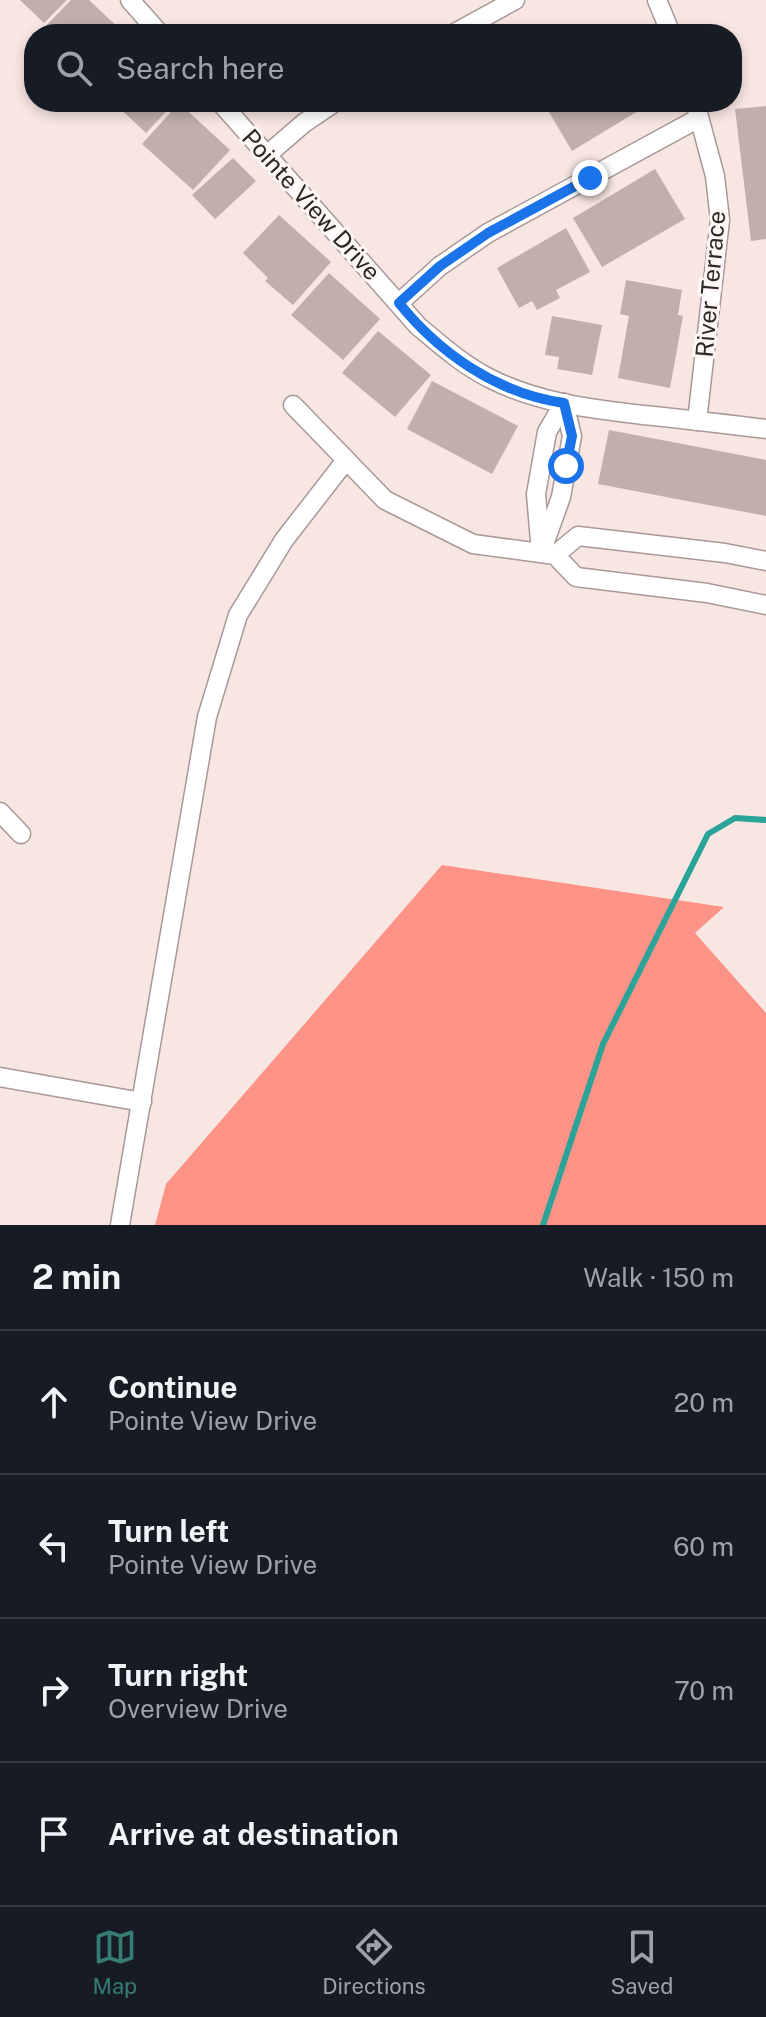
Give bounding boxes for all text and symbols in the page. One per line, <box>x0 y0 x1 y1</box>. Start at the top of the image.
search box <box>24 24 742 112</box>
icon: search <box>52 46 96 90</box>
text: Search here <box>116 50 284 86</box>
street label: Pointe View Drive <box>237 123 387 285</box>
route end <box>572 160 608 196</box>
street label: River Terrace <box>690 209 730 358</box>
route start <box>548 448 584 484</box>
text: 2 min <box>32 1257 121 1297</box>
text: Walk · 150 m <box>583 1262 734 1293</box>
text: Continue <box>108 1369 238 1405</box>
icon: ahead <box>32 1380 76 1424</box>
text: 20 m <box>674 1387 734 1418</box>
text: Pointe View Drive <box>108 1405 317 1436</box>
text: Turn left <box>108 1513 229 1549</box>
icon: left <box>32 1524 76 1568</box>
text: 60 m <box>673 1531 734 1562</box>
text: Pointe View Drive <box>108 1549 317 1580</box>
text: Turn right <box>108 1657 248 1693</box>
icon: right <box>32 1668 76 1712</box>
text: 70 m <box>674 1675 734 1706</box>
text: Overview Drive <box>108 1693 288 1724</box>
icon: arrive <box>32 1812 76 1856</box>
text: Arrive at destination <box>108 1816 399 1852</box>
tab: Map <box>93 1925 137 1999</box>
tab: Directions <box>322 1925 426 1999</box>
tab: Saved <box>611 1925 673 1999</box>

